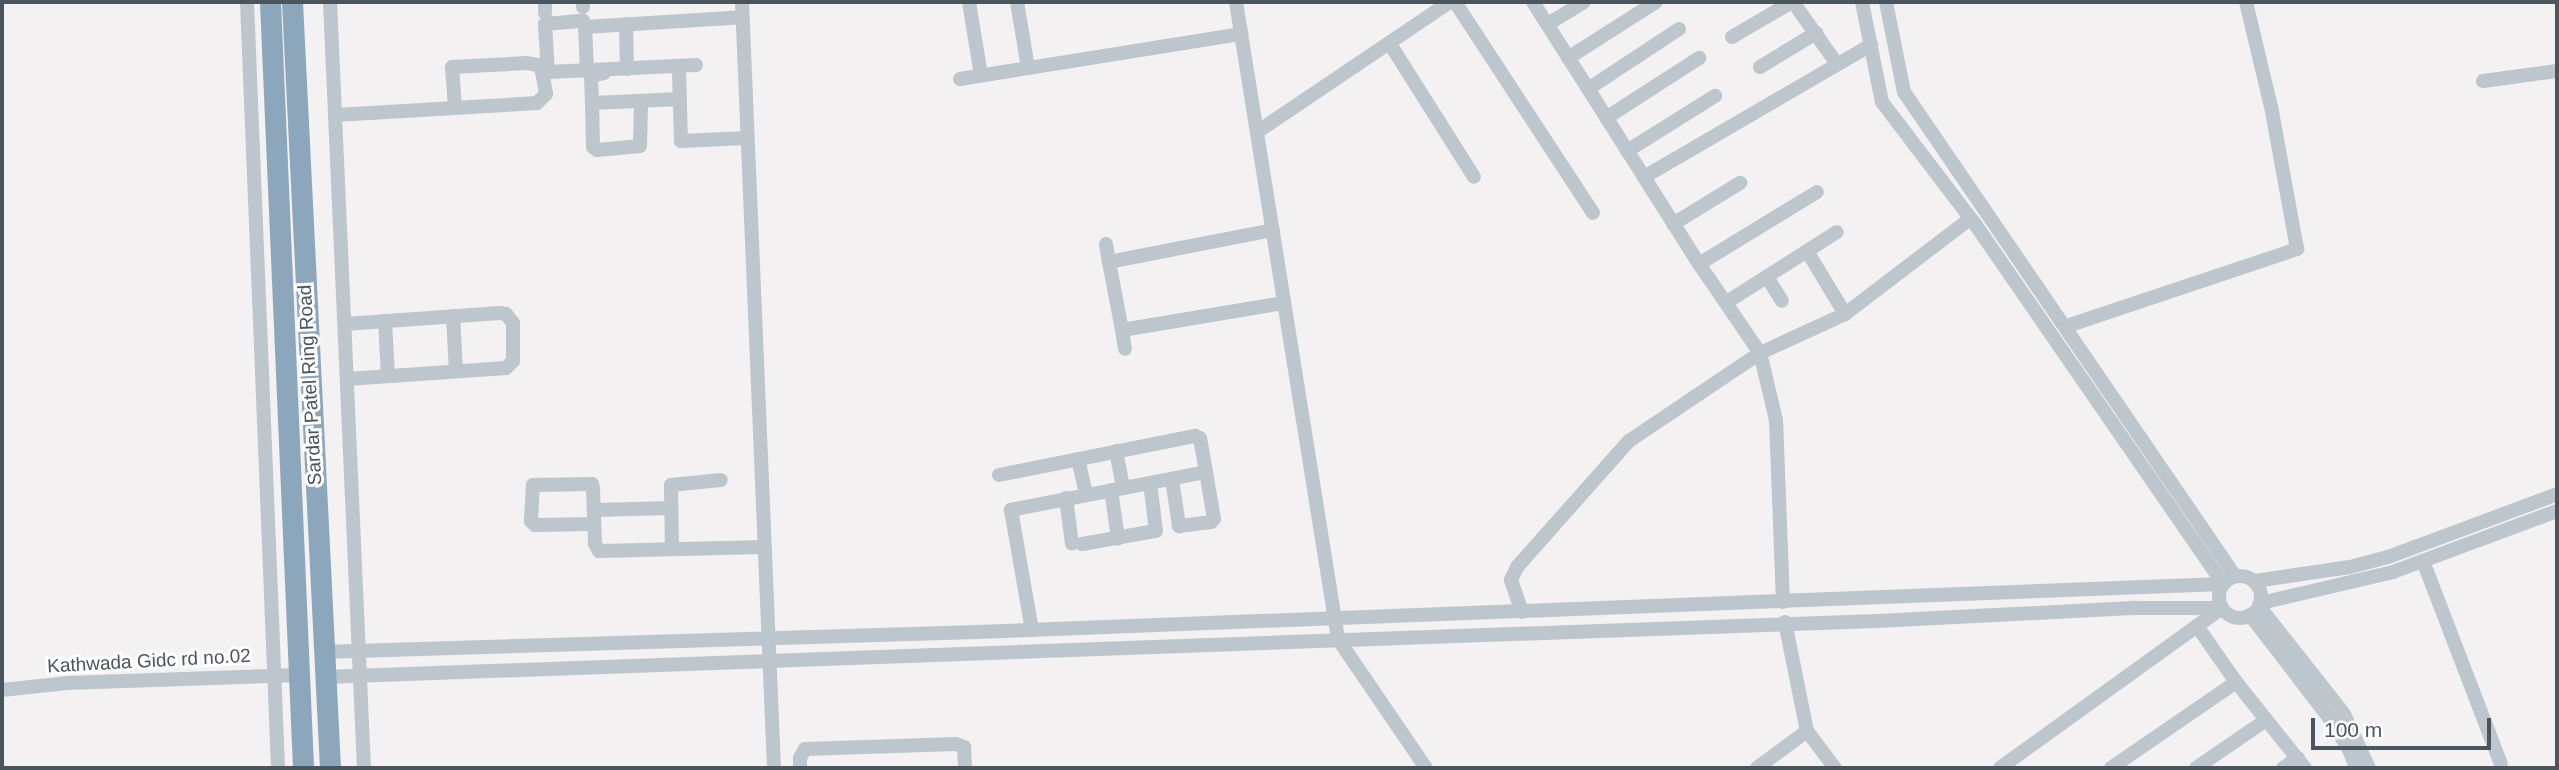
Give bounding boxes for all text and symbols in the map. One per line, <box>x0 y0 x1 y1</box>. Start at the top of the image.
street label: Sardar Patel Ring Road <box>293 284 327 486</box>
street label: Kathwada Gidc rd no.02 <box>47 644 251 678</box>
scale bar <box>2314 704 2494 748</box>
text: 100 m <box>2324 718 2382 741</box>

